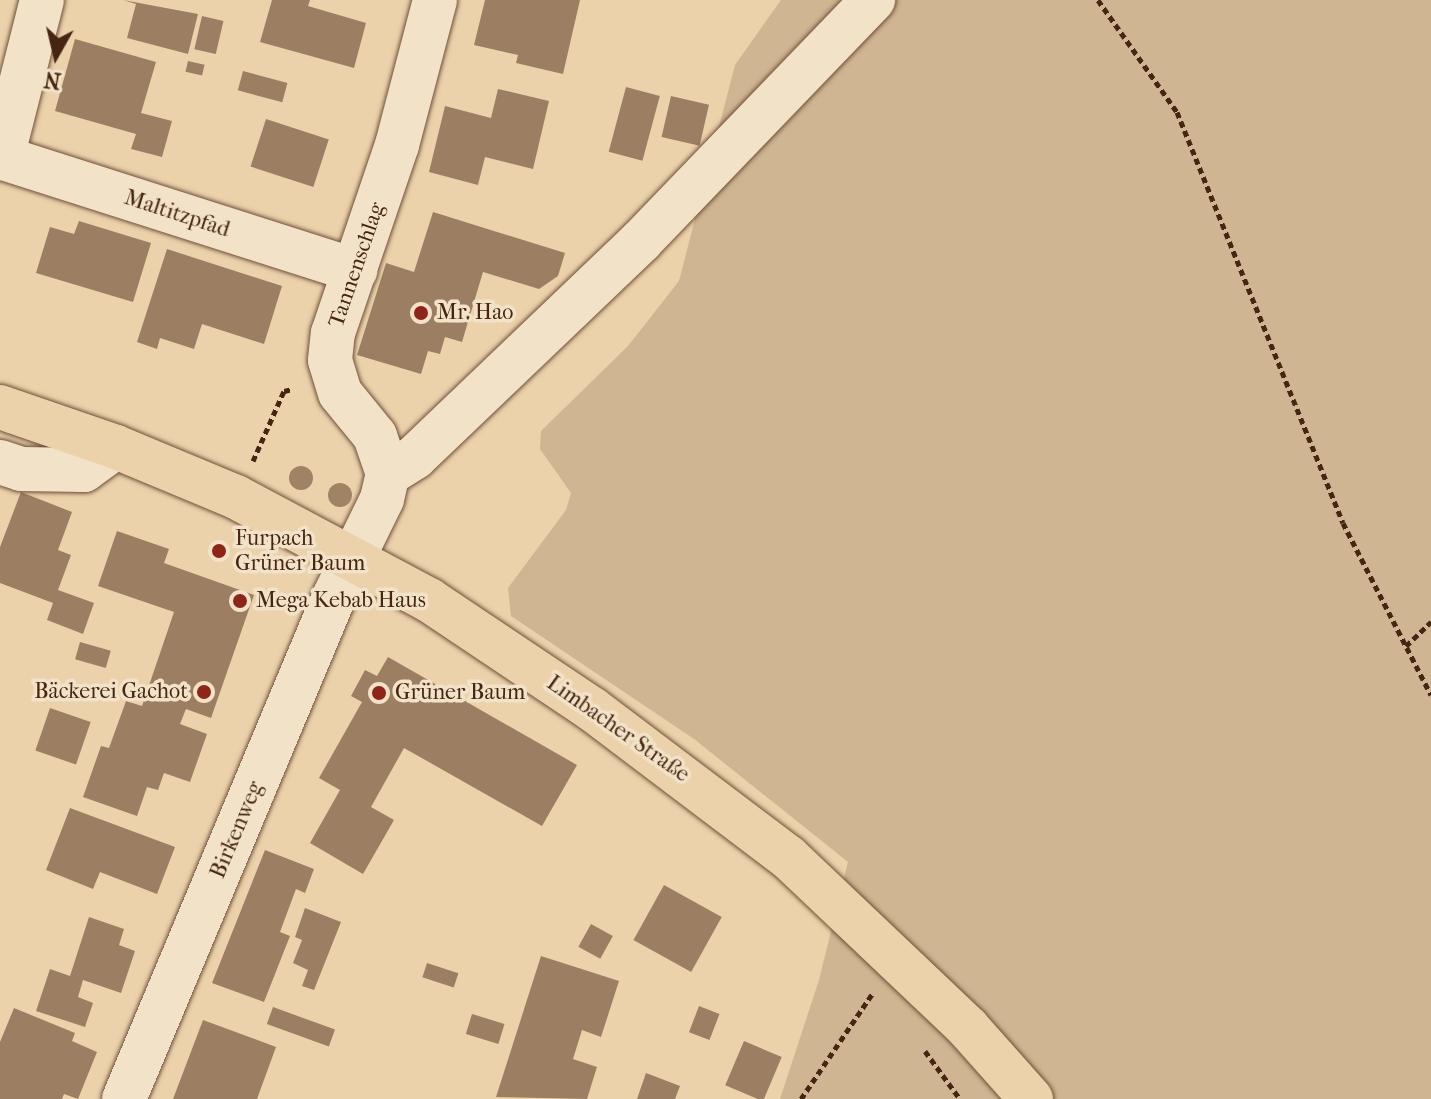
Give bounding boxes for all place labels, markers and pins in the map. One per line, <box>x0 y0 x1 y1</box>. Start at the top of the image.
place label: Mr. Hao <box>437 300 514 326</box>
marker: Mr. Hao <box>412 304 430 322</box>
place label: Furpach Grüner Baum <box>235 525 365 576</box>
marker: Furpach Grüner Baum <box>210 542 228 560</box>
place label: Mega Kebab Haus <box>256 588 426 614</box>
marker: Mega Kebab Haus <box>231 592 249 610</box>
place label: Bäckerei Gachot <box>34 679 188 705</box>
place label: Grüner Baum <box>395 680 525 706</box>
marker: Bäckerei Gachot <box>195 683 213 701</box>
marker: Grüner Baum <box>370 684 388 702</box>

